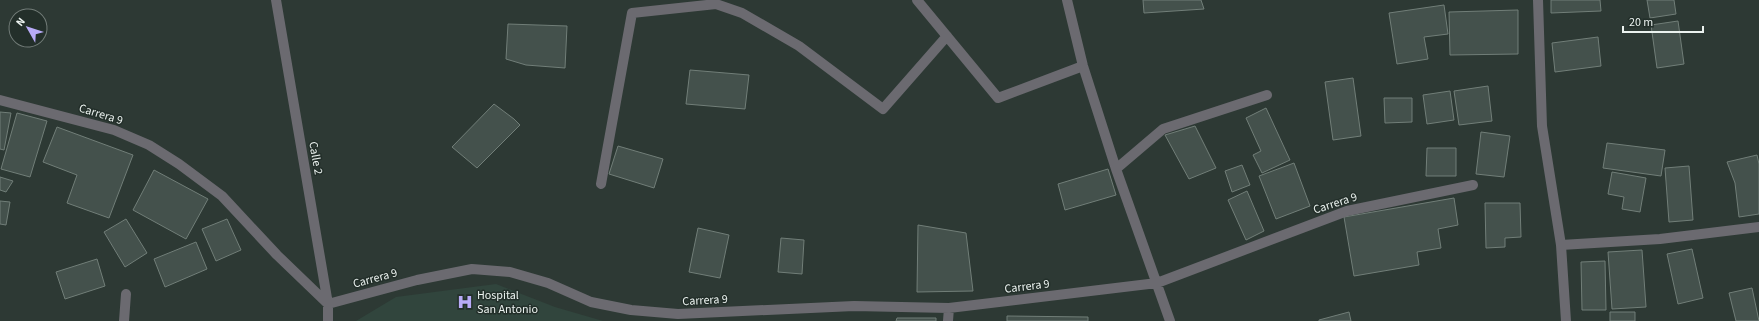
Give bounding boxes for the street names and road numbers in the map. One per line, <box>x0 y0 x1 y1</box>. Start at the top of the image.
street label: Carrera 9 <box>77 100 125 129</box>
street label: Calle 2 <box>304 140 327 176</box>
street label: Carrera 9 <box>1311 188 1359 219</box>
street label: Carrera 9 <box>351 264 399 293</box>
street label: Carrera 9 <box>1004 275 1051 298</box>
street label: Carrera 9 <box>682 291 728 310</box>

